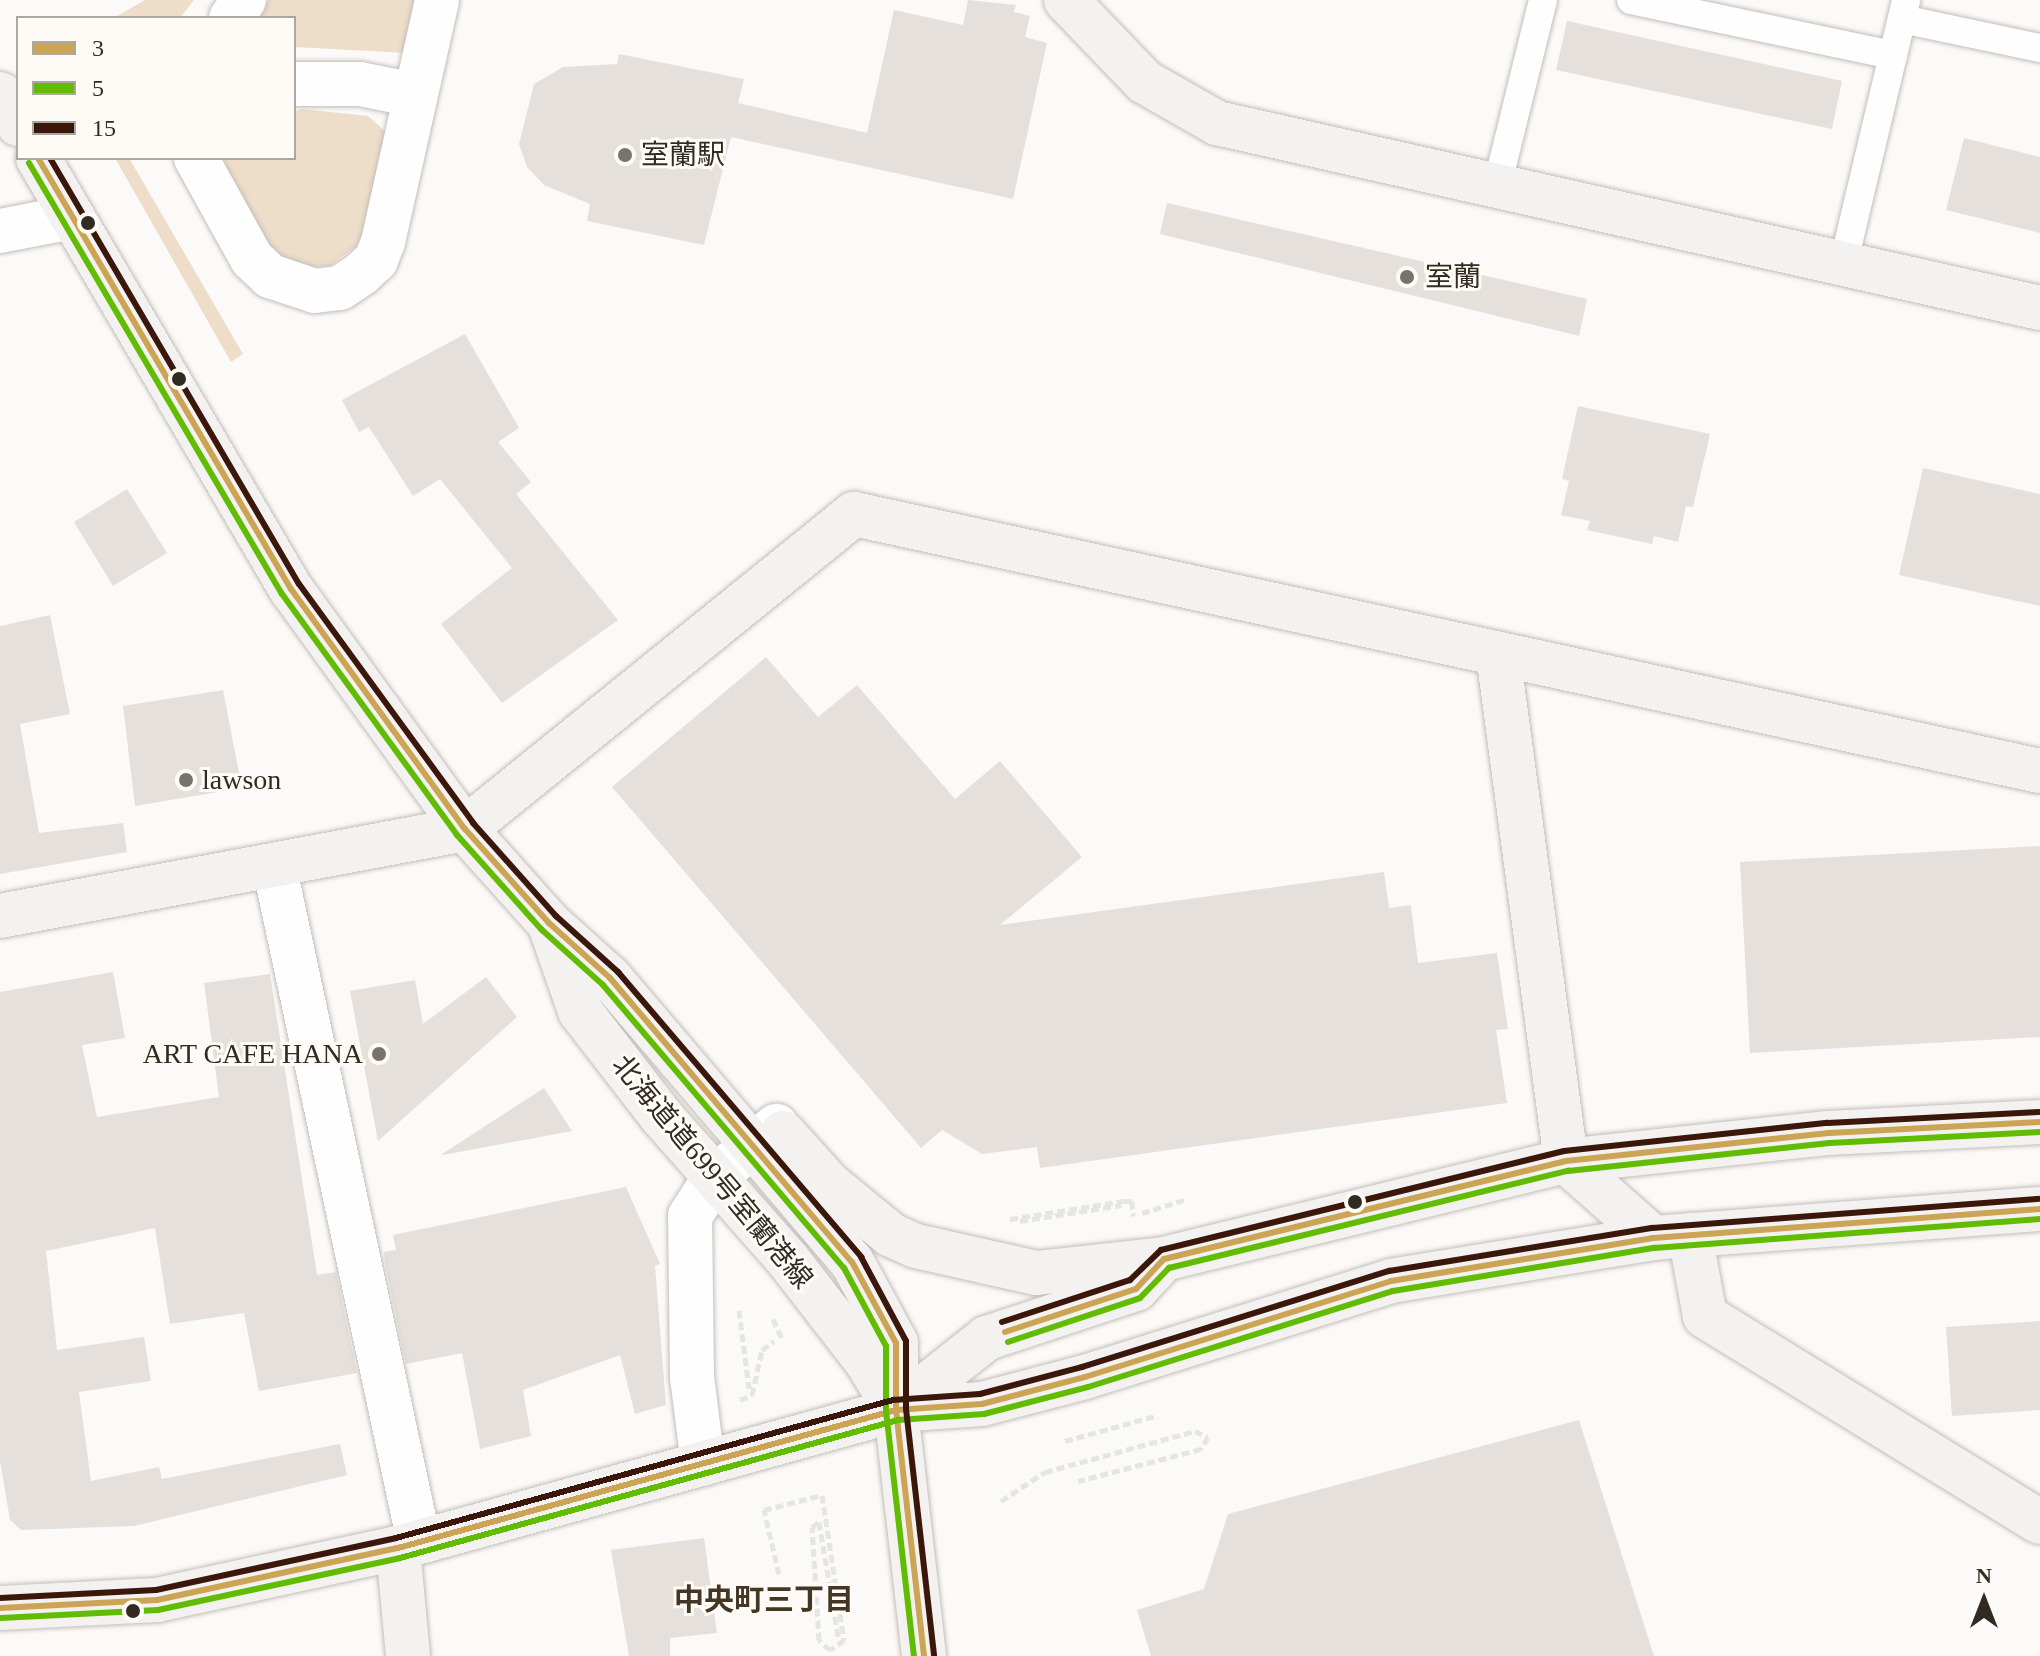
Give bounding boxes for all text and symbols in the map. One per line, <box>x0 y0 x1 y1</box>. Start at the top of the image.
legend <box>16 16 296 160</box>
text: 3 <box>92 35 104 61</box>
text: 5 <box>92 75 104 101</box>
text: 15 <box>92 115 116 141</box>
place label: 室蘭駅 <box>641 138 725 172</box>
marker: 室蘭駅 <box>616 146 634 164</box>
unlabelled marker <box>80 215 96 231</box>
place label: 室蘭 <box>1425 260 1481 294</box>
marker: 室蘭 <box>1396 266 1418 288</box>
unlabelled marker <box>171 371 187 387</box>
place label: lawson <box>202 763 281 797</box>
marker: lawson <box>177 771 195 789</box>
place label: ART CAFE HANA <box>142 1037 363 1071</box>
marker: ART CAFE HANA <box>370 1045 388 1063</box>
street label: 北海道道699号室蘭港線 <box>605 1049 819 1295</box>
unlabelled marker <box>1347 1194 1363 1210</box>
north arrow <box>1944 1560 2024 1640</box>
text: N <box>1976 1563 1992 1588</box>
district label: 中央町三丁目 <box>674 1582 854 1618</box>
unlabelled marker <box>125 1603 141 1619</box>

